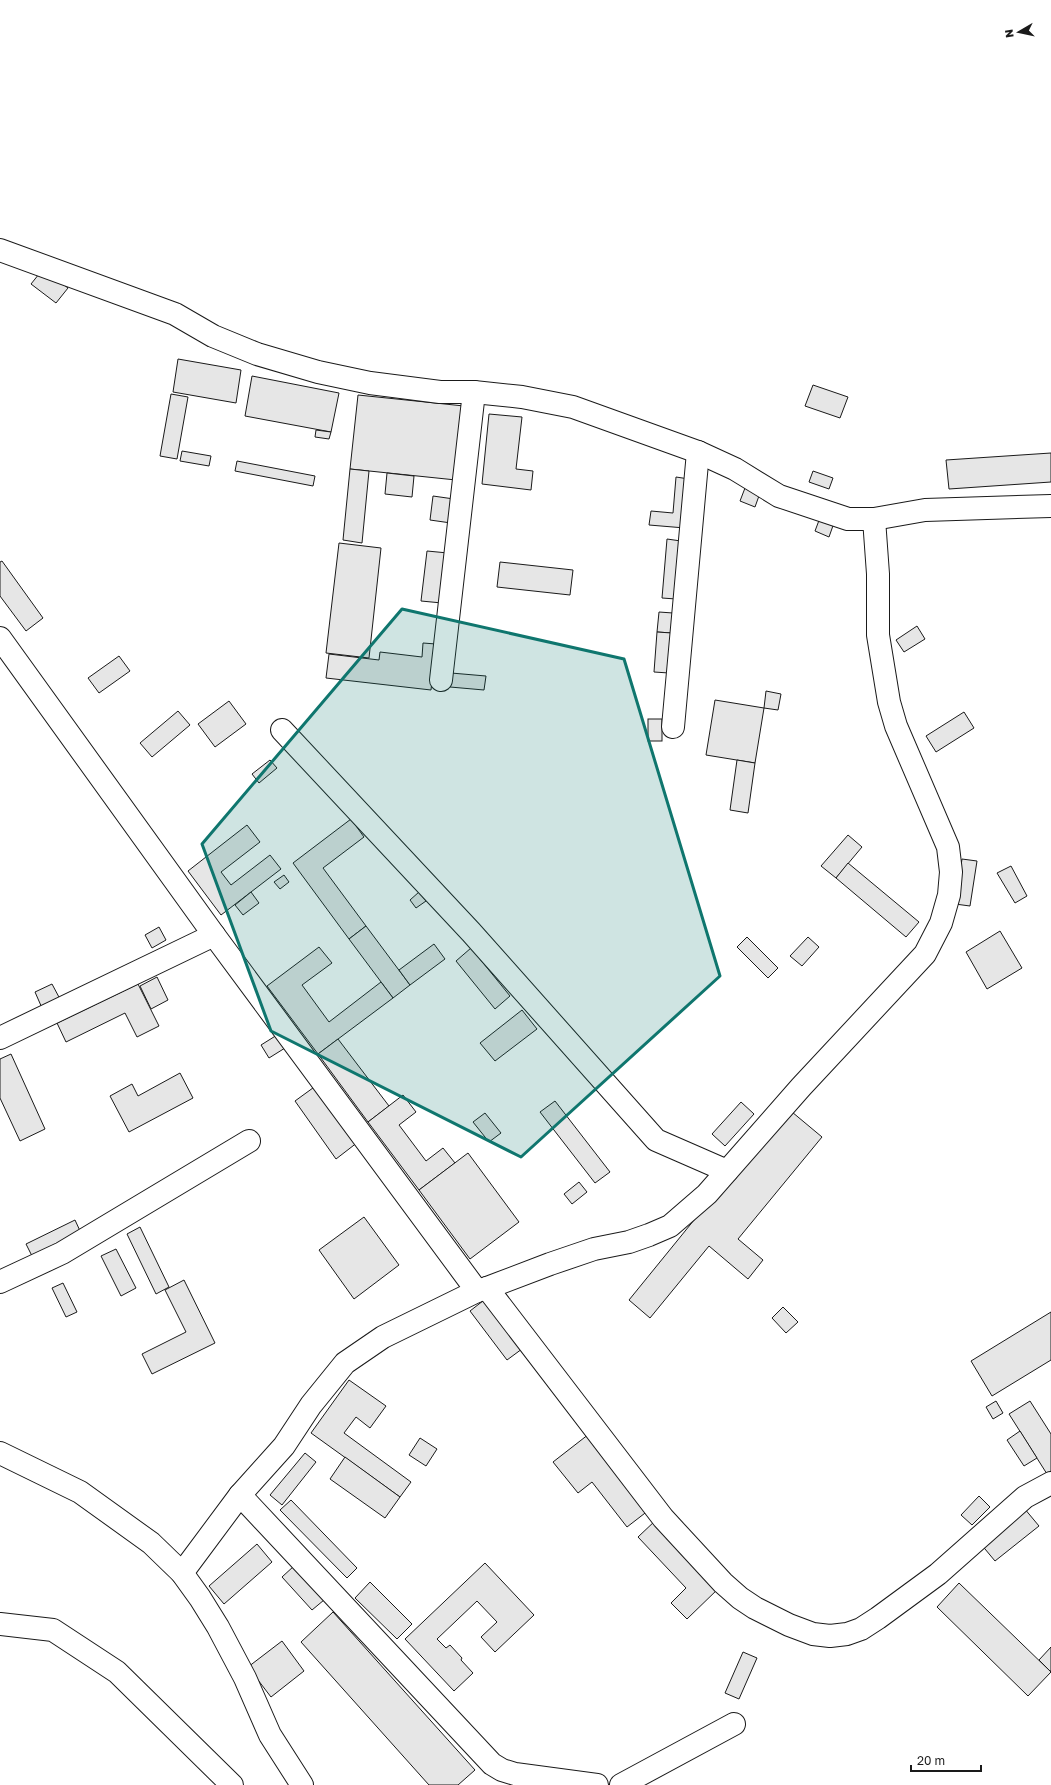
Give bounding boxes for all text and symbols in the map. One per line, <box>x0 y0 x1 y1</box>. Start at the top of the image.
north arrow <box>999 12 1039 52</box>
text: N <box>1002 28 1016 39</box>
scale bar <box>911 1747 981 1773</box>
text: 20 m <box>917 1753 945 1768</box>

